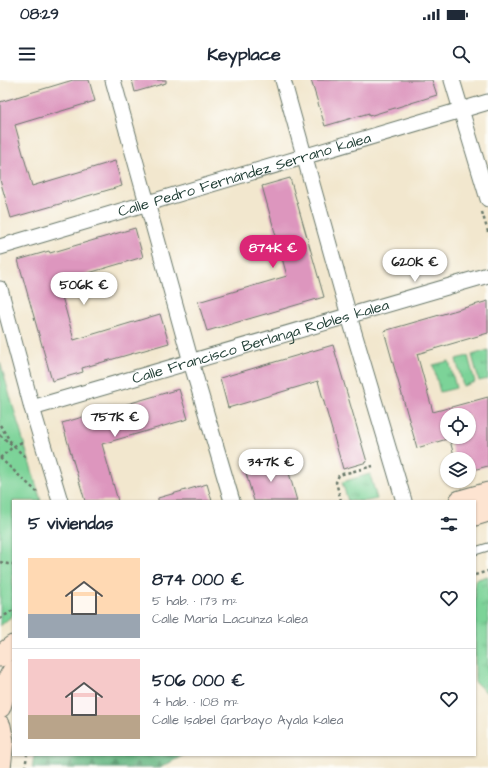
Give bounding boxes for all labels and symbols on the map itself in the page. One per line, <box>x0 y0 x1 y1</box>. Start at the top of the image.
street label: Calle Pedro Fernández Serrano kalea <box>116 127 374 222</box>
pin: 874K € <box>240 235 306 269</box>
pin: 620K € <box>382 249 448 283</box>
pin: 506K € <box>51 272 117 306</box>
street label: Calle Francisco Berlanga Robles kalea <box>130 294 392 389</box>
pin: 757K € <box>82 404 148 438</box>
pin: 347K € <box>238 449 304 483</box>

